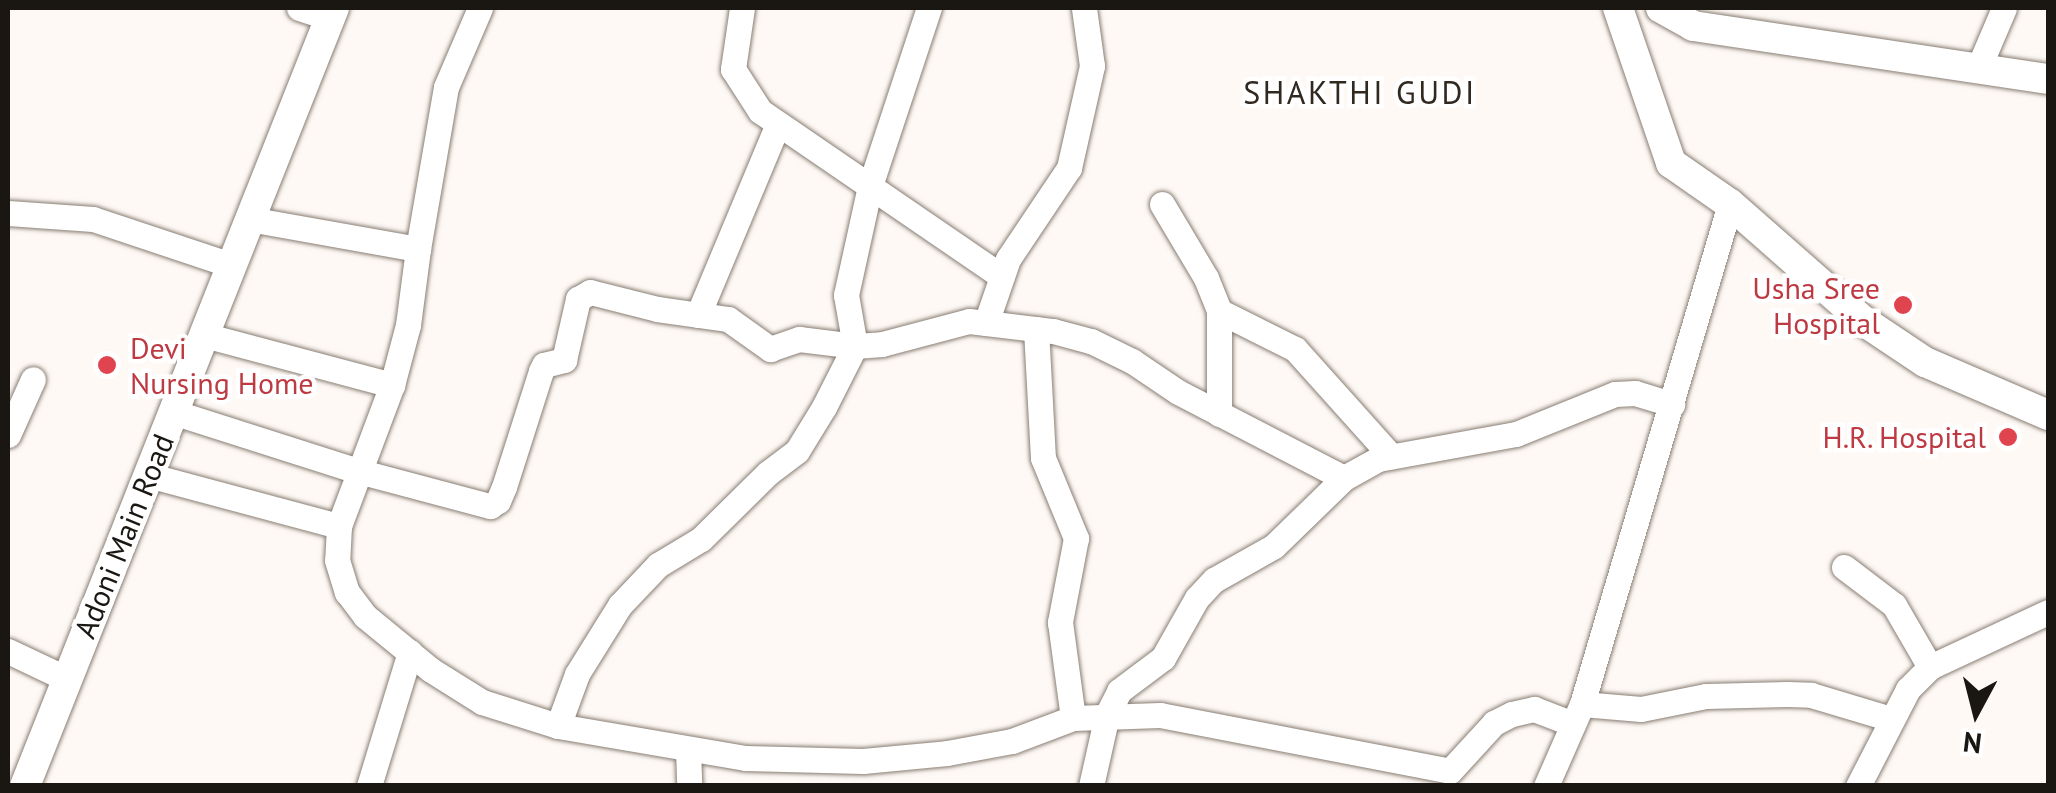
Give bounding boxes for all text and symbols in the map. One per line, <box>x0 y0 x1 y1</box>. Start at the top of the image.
district label: SHAKTHI GUDI <box>1243 73 1477 111</box>
place label: Usha Sree Hospital <box>1752 270 1880 340</box>
marker: Usha Sree Hospital <box>1890 292 1916 318</box>
place label: Devi Nursing Home <box>130 330 314 400</box>
marker: Devi Nursing Home <box>94 352 120 378</box>
place label: H.R. Hospital <box>1820 419 1986 455</box>
marker: H.R. Hospital <box>1995 424 2021 450</box>
street label: Adoni Main Road <box>67 429 181 643</box>
north arrow <box>1926 663 2026 763</box>
text: N <box>1961 724 1984 763</box>

